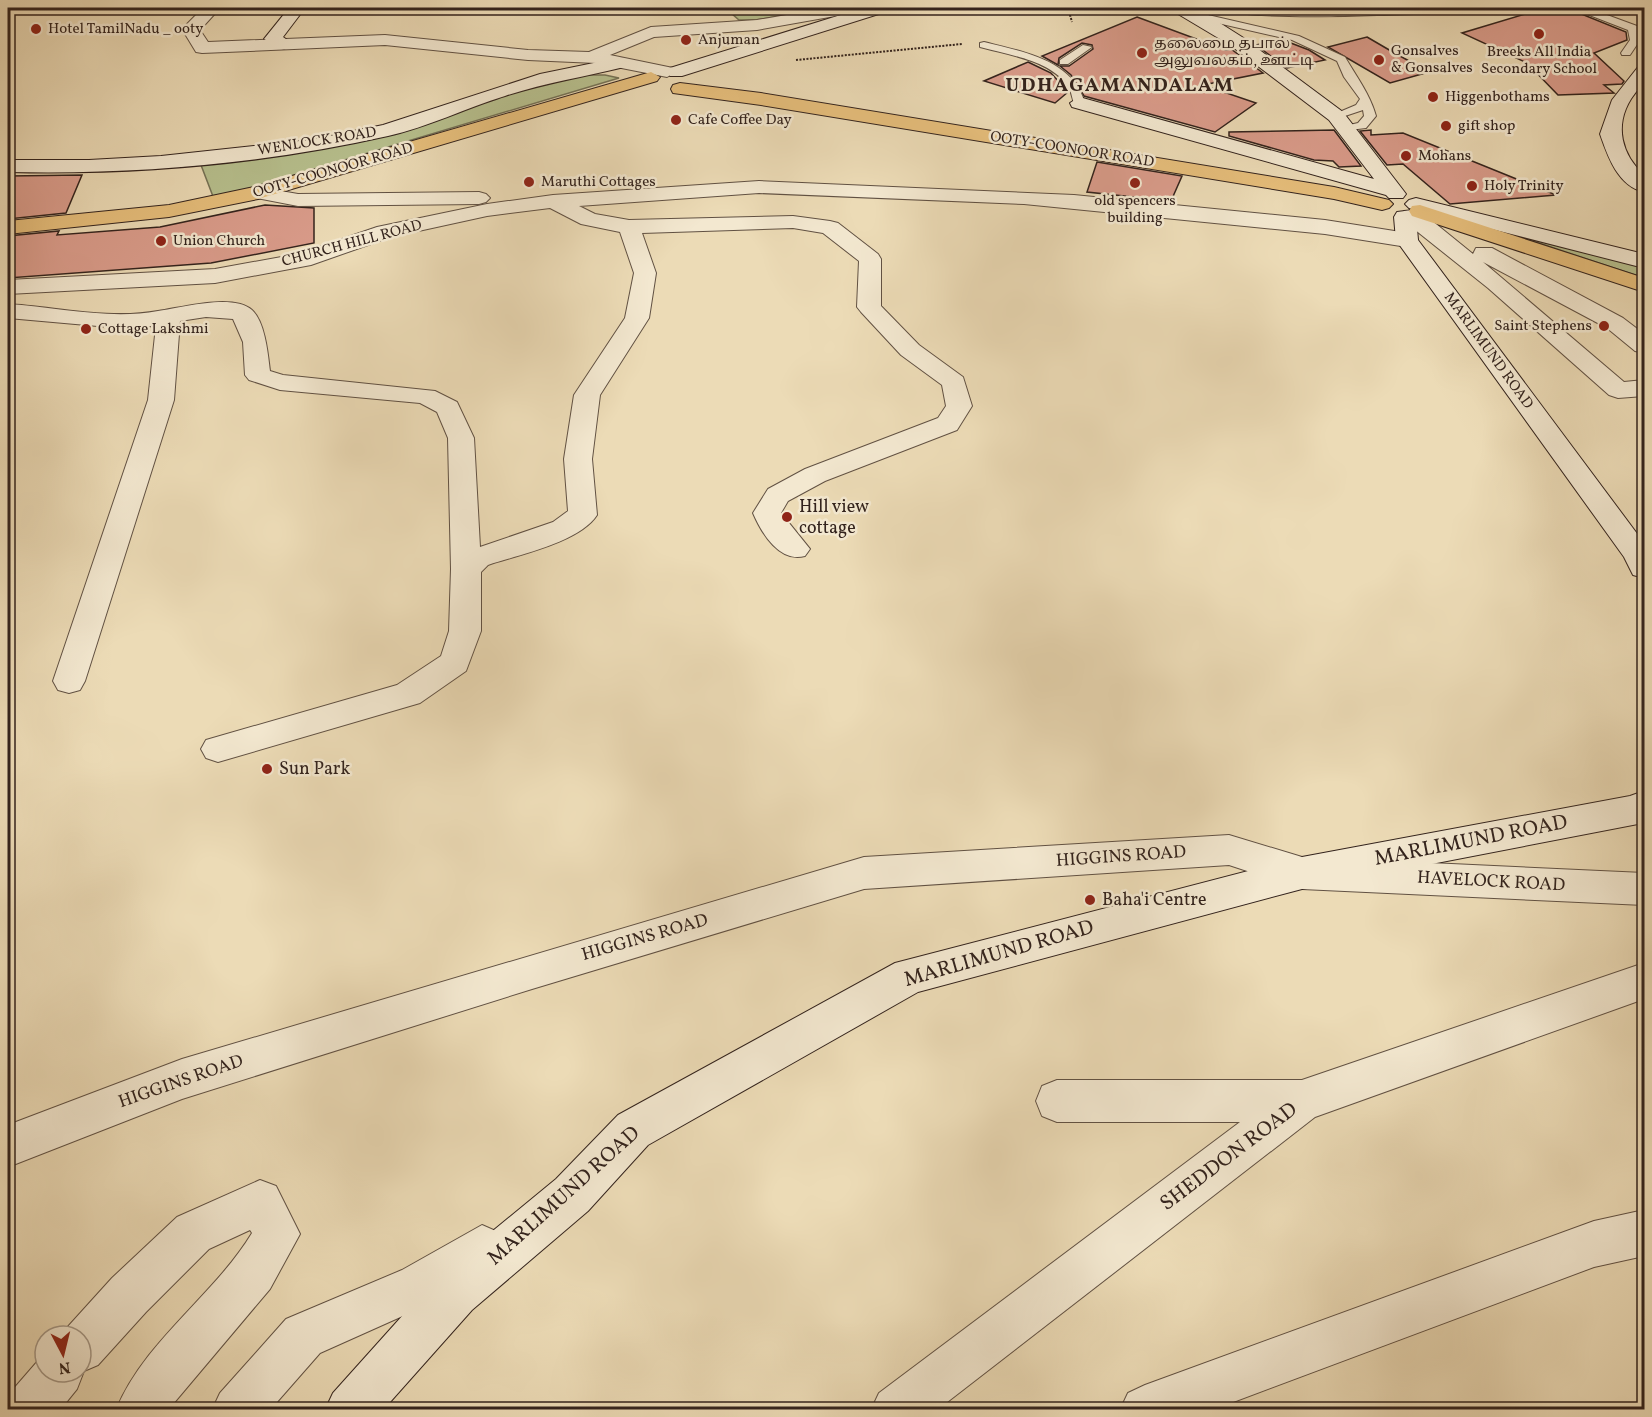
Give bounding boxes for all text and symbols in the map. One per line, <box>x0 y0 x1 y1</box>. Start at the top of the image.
place label: Hotel TamilNadu _ ooty <box>48 19 203 40</box>
marker: Hotel TamilNadu _ ooty <box>29 22 43 36</box>
marker: Breeks All India Secondary School <box>1532 27 1546 41</box>
place label: Anjuman <box>698 30 760 51</box>
marker: Anjuman <box>679 33 693 47</box>
place label: தலைமை தபால் அலுவலகம், ஊட்டி <box>1154 34 1314 72</box>
place label: Gonsalves & Gonsalves <box>1391 41 1473 79</box>
place label: Breeks All India Secondary School <box>1481 42 1597 80</box>
marker: தலைமை தபால் அலுவலகம், ஊட்டி <box>1135 46 1149 60</box>
marker: Gonsalves & Gonsalves <box>1372 53 1386 67</box>
district label: UDHAGAMANDALAM <box>1006 72 1234 100</box>
place label: Higgenbothams <box>1445 87 1550 108</box>
marker: Higgenbothams <box>1426 90 1440 104</box>
place label: Cafe Coffee Day <box>688 110 792 131</box>
marker: Cafe Coffee Day <box>669 113 683 127</box>
place label: gift shop <box>1458 116 1515 137</box>
marker: gift shop <box>1439 119 1453 133</box>
street label: WENLOCK ROAD <box>256 122 378 162</box>
street label: OOTY-COONOOR ROAD <box>989 127 1155 173</box>
street label: OOTY-COONOOR ROAD <box>251 138 416 204</box>
place label: Mohans <box>1418 146 1471 167</box>
marker: Mohans <box>1399 149 1413 163</box>
place label: Maruthi Cottages <box>541 172 656 193</box>
marker: Maruthi Cottages <box>522 175 536 189</box>
marker: old spencers building <box>1128 176 1142 190</box>
place label: Holy Trinity <box>1484 176 1564 197</box>
marker: Holy Trinity <box>1465 179 1479 193</box>
place label: old spencers building <box>1094 191 1176 229</box>
street label: CHURCH HILL ROAD <box>280 215 425 273</box>
place label: Union Church <box>173 231 265 252</box>
marker: Union Church <box>154 234 168 248</box>
street label: MARLIMUND ROAD <box>1438 288 1538 414</box>
place label: Saint Stephens <box>1494 316 1592 337</box>
place label: Cottage Lakshmi <box>98 319 209 340</box>
marker: Saint Stephens <box>1597 319 1611 333</box>
marker: Cottage Lakshmi <box>79 322 93 336</box>
place label: Hill view cottage <box>799 495 869 541</box>
marker: Hill view cottage <box>780 510 794 524</box>
place label: Sun Park <box>279 757 350 782</box>
marker: Sun Park <box>260 762 274 776</box>
street label: MARLIMUND ROAD <box>1372 808 1570 874</box>
street label: HIGGINS ROAD <box>1055 840 1187 874</box>
street label: HAVELOCK ROAD <box>1416 866 1566 898</box>
place label: Baha'i Centre <box>1102 888 1206 913</box>
marker: Baha'i Centre <box>1083 893 1097 907</box>
street label: HIGGINS ROAD <box>579 908 711 968</box>
street label: MARLIMUND ROAD <box>901 913 1097 995</box>
street label: HIGGINS ROAD <box>115 1049 247 1115</box>
street label: SHEDDON ROAD <box>1154 1096 1304 1218</box>
street label: MARLIMUND ROAD <box>481 1120 647 1272</box>
north arrow <box>33 1324 93 1384</box>
text: N <box>57 1355 72 1379</box>

